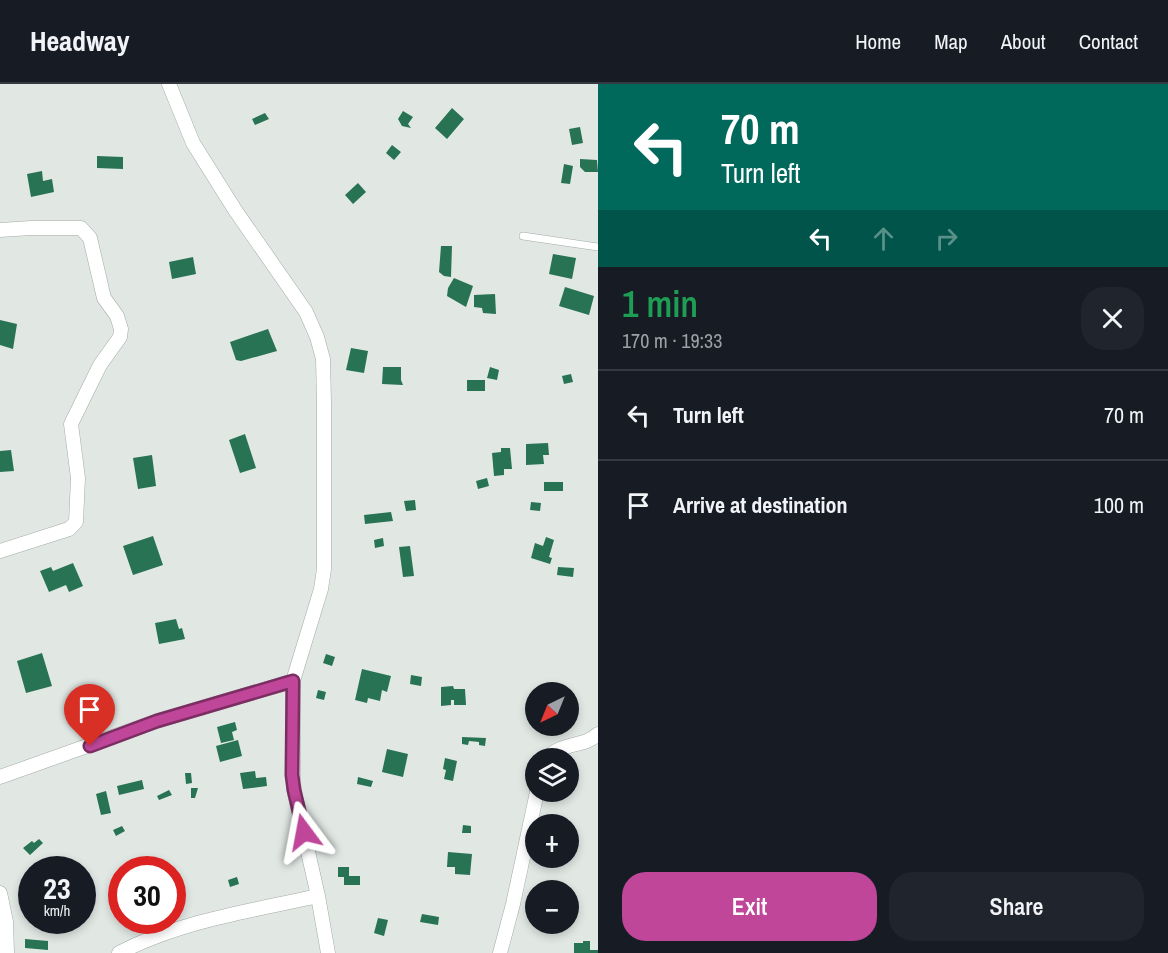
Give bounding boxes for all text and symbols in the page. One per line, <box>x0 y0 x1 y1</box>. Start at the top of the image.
text: Headway <box>30 22 130 60</box>
text: Home <box>855 27 901 56</box>
text: Map <box>934 27 968 56</box>
text: About <box>1001 27 1046 56</box>
text: Contact <box>1079 27 1138 56</box>
text: 70 m <box>721 101 800 157</box>
icon: left <box>622 108 700 186</box>
text: Turn left <box>721 155 800 191</box>
icon: left <box>804 222 837 255</box>
icon: ahead <box>867 222 900 255</box>
icon: right <box>930 222 963 255</box>
text: 1 min <box>622 280 698 328</box>
button: close <box>1081 287 1144 350</box>
text: 170 m · 19:33 <box>622 327 722 354</box>
icon: left <box>622 399 655 432</box>
text: Turn left <box>673 400 744 430</box>
text: 70 m <box>1104 400 1144 430</box>
icon: arrive <box>622 489 655 522</box>
text: Arrive at destination <box>673 490 847 520</box>
text: 100 m <box>1094 490 1144 520</box>
north arrow <box>525 682 579 736</box>
map controls <box>525 682 579 934</box>
pin <box>64 684 115 746</box>
icon: arrive <box>73 693 106 726</box>
button: layers <box>525 748 579 802</box>
position arrow <box>272 800 336 864</box>
button: + <box>525 814 579 868</box>
speed limit sign: 30 <box>108 856 186 934</box>
text: 23 <box>43 868 71 908</box>
button: Exit <box>622 872 877 941</box>
button: Share <box>889 872 1144 941</box>
button: − <box>525 880 579 934</box>
text: km/h <box>44 900 70 921</box>

